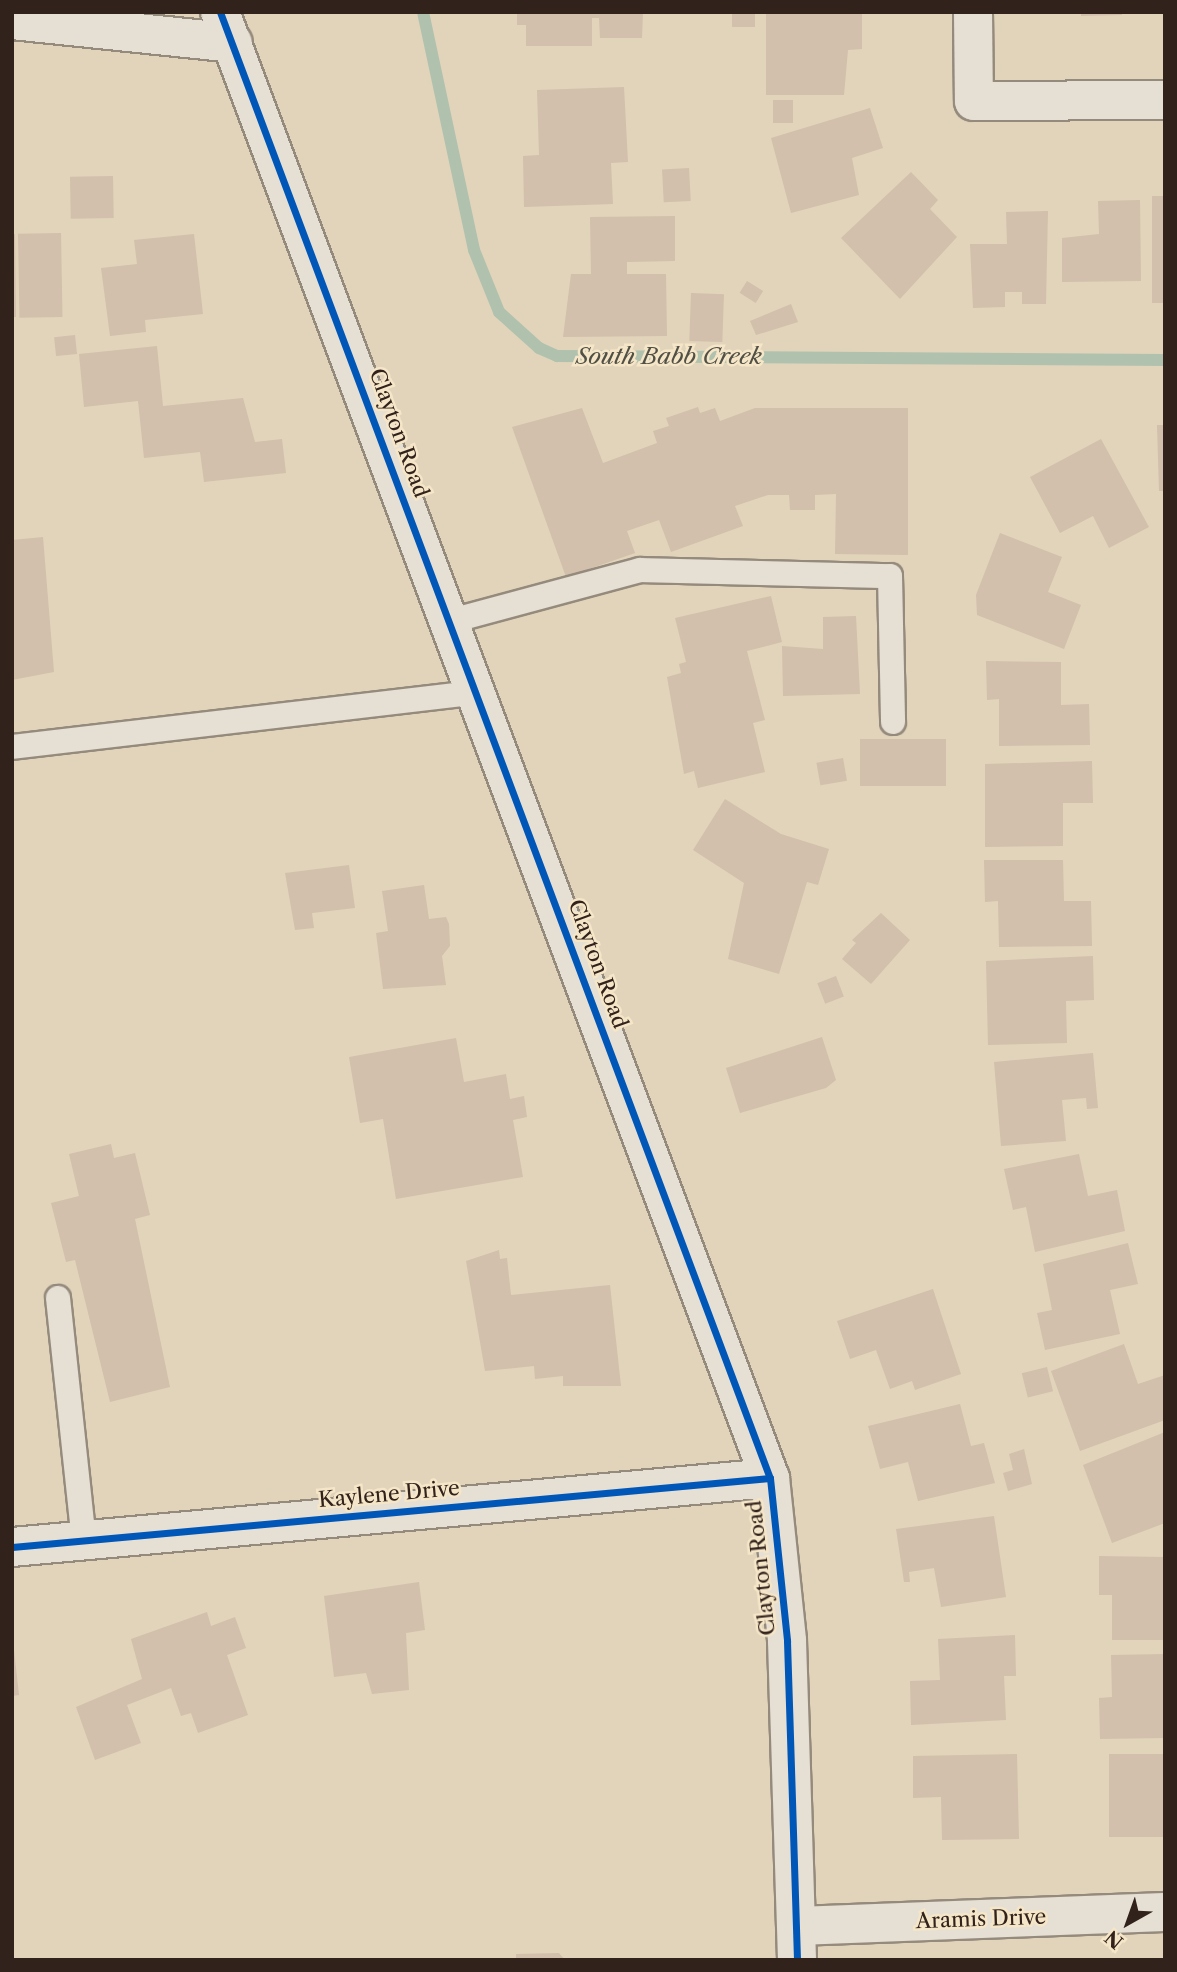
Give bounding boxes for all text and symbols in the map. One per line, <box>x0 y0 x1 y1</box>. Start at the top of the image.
water label: South Babb Creek <box>576 342 762 370</box>
street label: Clayton Road <box>364 365 434 501</box>
street label: Clayton Road <box>563 896 633 1032</box>
street label: Kaylene Drive <box>317 1475 461 1513</box>
street label: Clayton Road <box>741 1499 781 1637</box>
north arrow <box>1093 1888 1163 1958</box>
street label: Aramis Drive <box>915 1904 1047 1934</box>
text: N <box>1100 1925 1128 1954</box>

